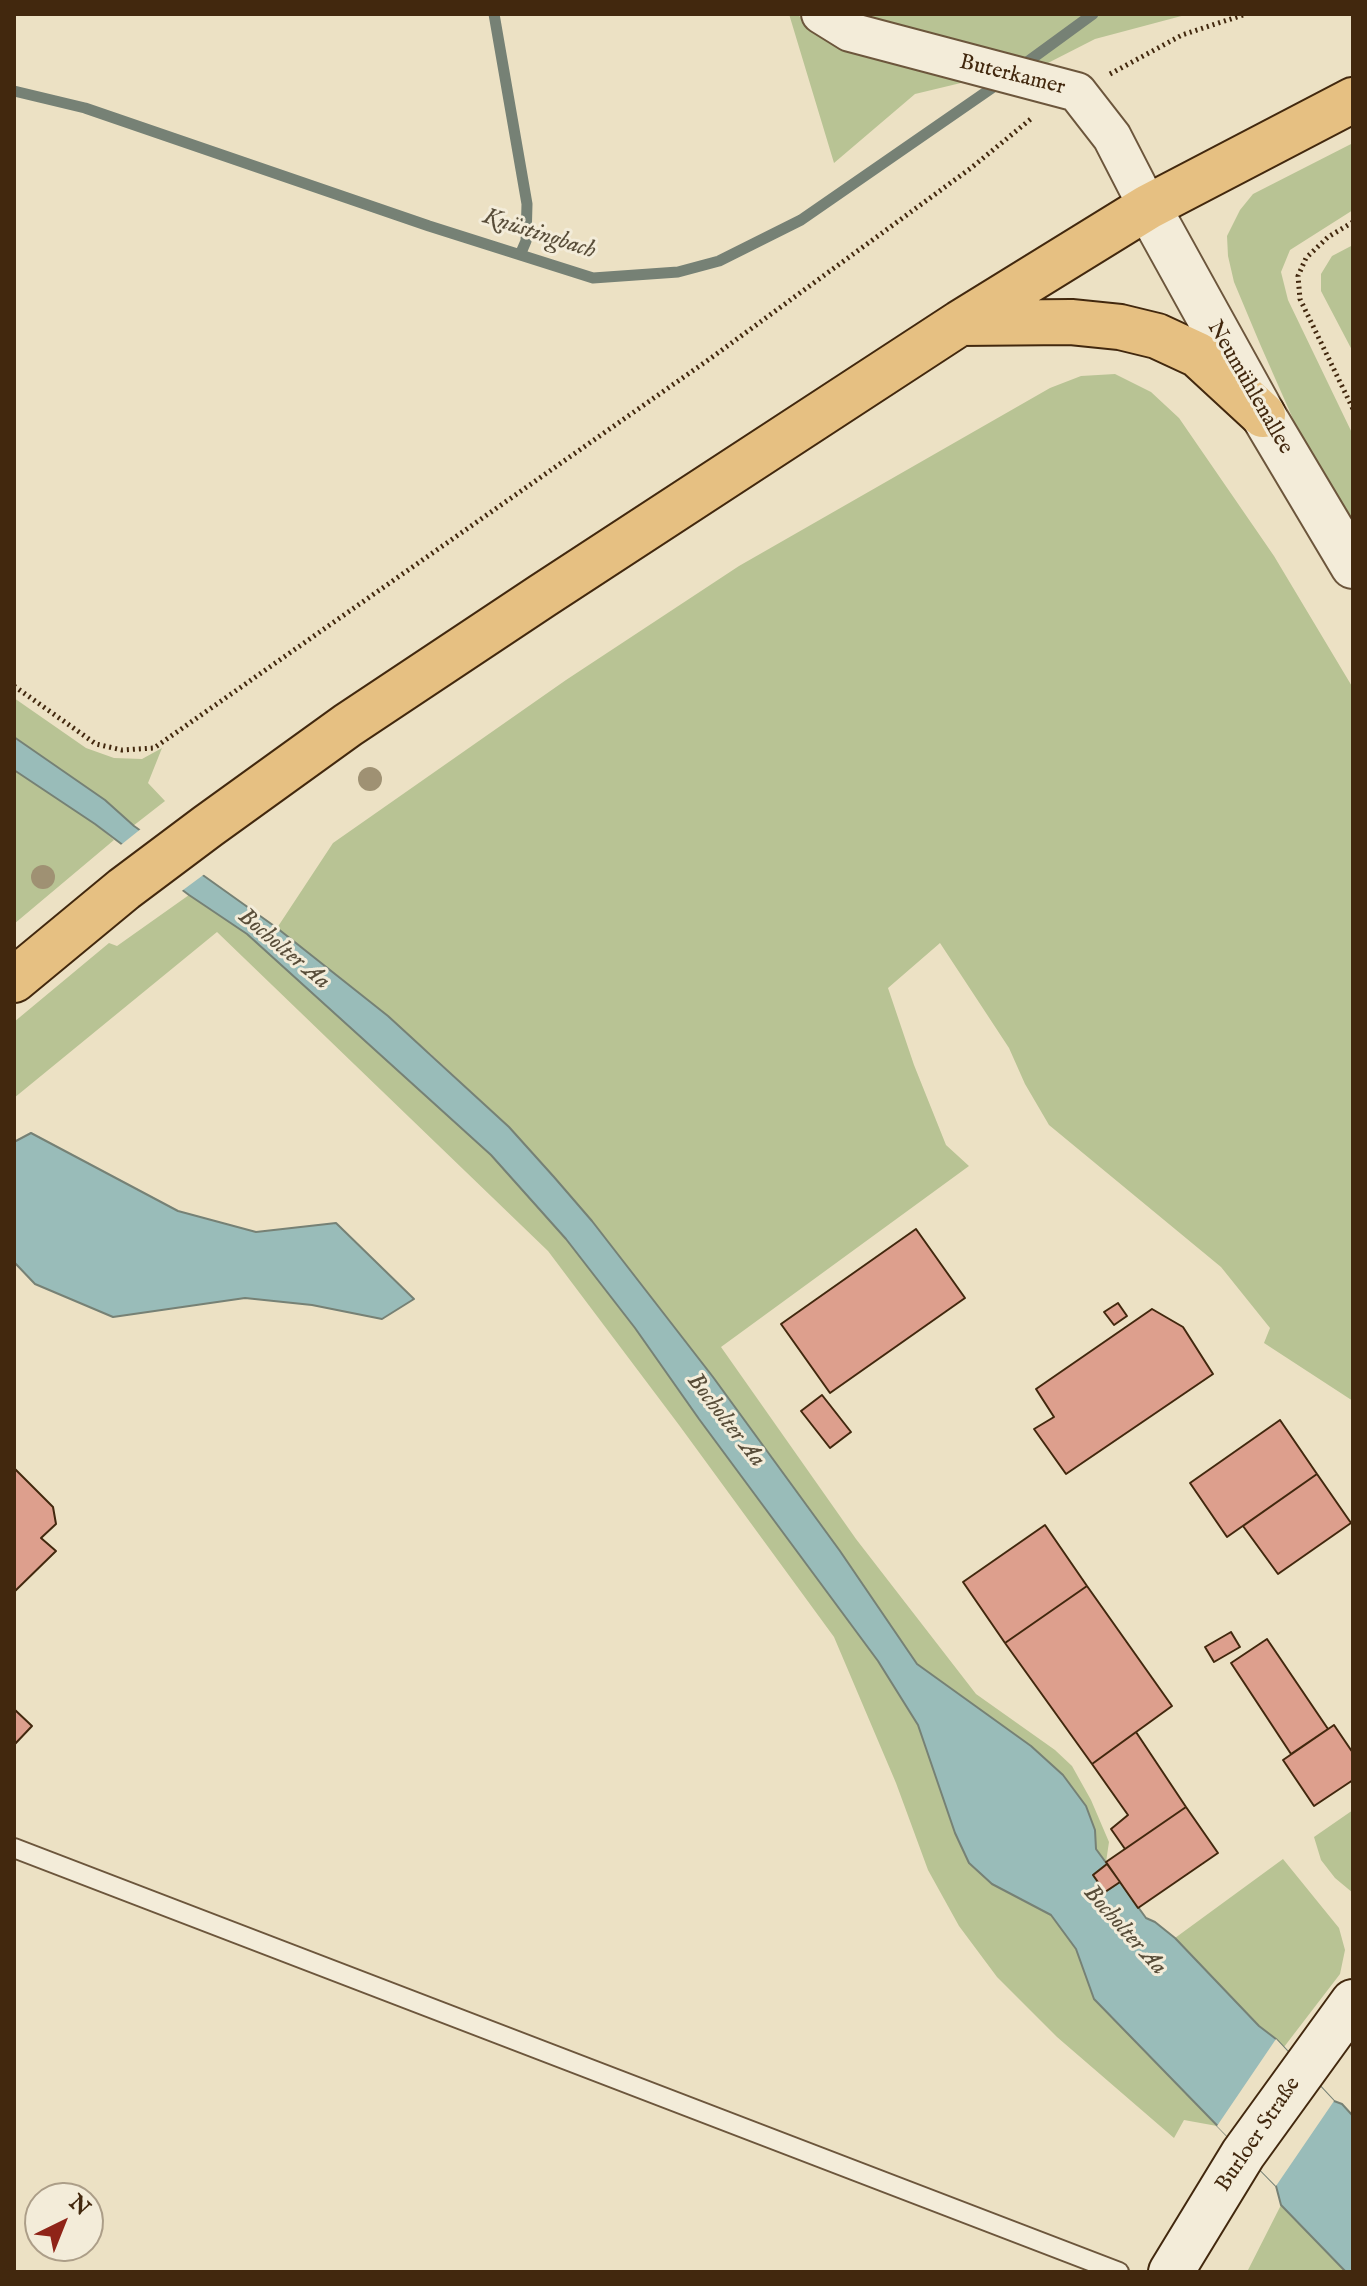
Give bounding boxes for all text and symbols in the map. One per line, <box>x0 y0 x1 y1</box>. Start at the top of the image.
street label: Buterkamer <box>956 50 1068 102</box>
water label: Knüstingbach <box>479 203 599 267</box>
street label: Neumühlenallee <box>1200 317 1298 459</box>
water label: Bocholter Aa <box>231 903 335 997</box>
water label: Bocholter Aa <box>679 1368 771 1474</box>
water label: Bocholter Aa <box>1076 1880 1172 1982</box>
street label: Burloer Straße <box>1211 2073 1307 2197</box>
north arrow <box>24 2182 104 2262</box>
text: N <box>62 2189 96 2223</box>

